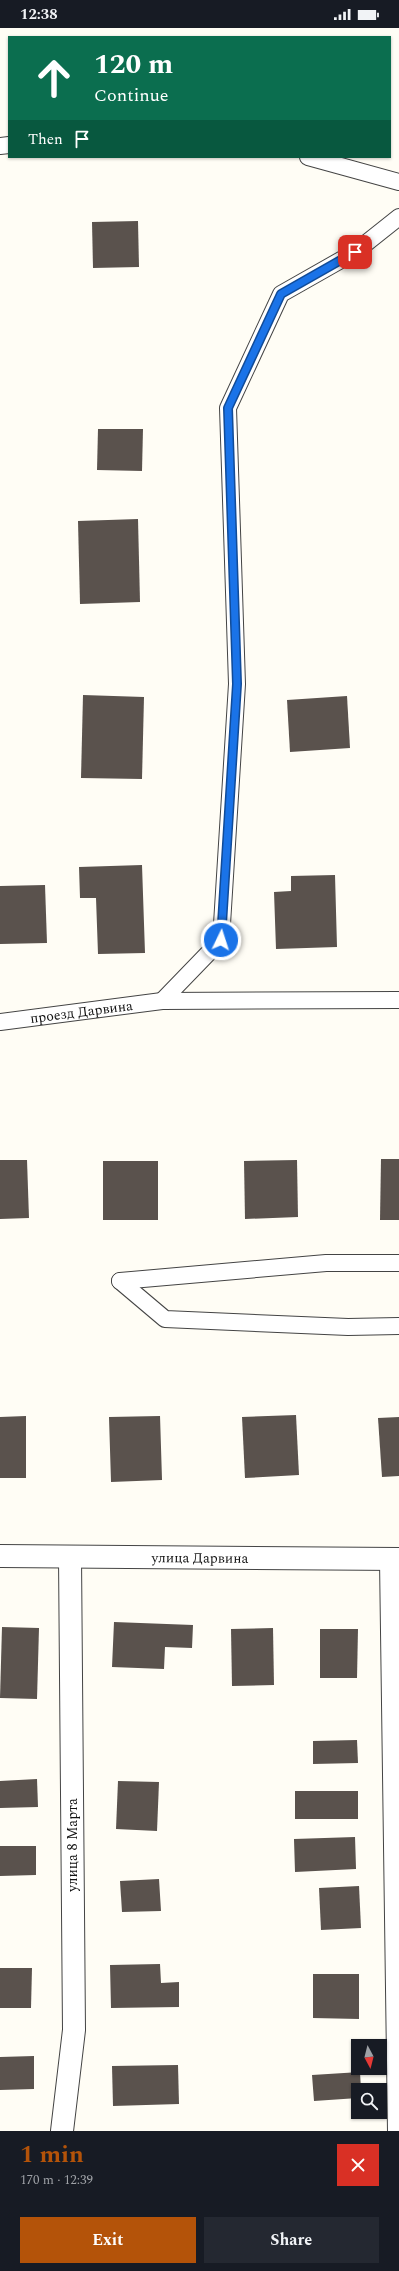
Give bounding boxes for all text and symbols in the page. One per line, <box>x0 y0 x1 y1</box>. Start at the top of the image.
text: 12:38 <box>20 3 58 26</box>
text: 120 m <box>94 43 173 86</box>
icon: ahead <box>28 52 80 104</box>
text: Continue <box>94 82 169 109</box>
text: Then <box>28 128 63 151</box>
icon: arrive <box>71 128 93 150</box>
pin <box>338 235 372 269</box>
icon: arrive <box>344 241 366 263</box>
position arrow <box>200 919 242 961</box>
street label: проезд Дарвина <box>29 995 134 1029</box>
street label: улица Дарвина <box>150 1547 249 1569</box>
street label: улица 8 Марта <box>62 1798 83 1893</box>
north arrow <box>351 2039 387 2075</box>
map controls <box>351 2039 387 2119</box>
button: search <box>351 2083 387 2119</box>
text: 1 min <box>20 2137 84 2173</box>
button: close <box>337 2144 379 2186</box>
text: 170 m · 12:39 <box>20 2170 93 2190</box>
button: Exit <box>20 2217 196 2263</box>
button: Share <box>204 2217 379 2263</box>

